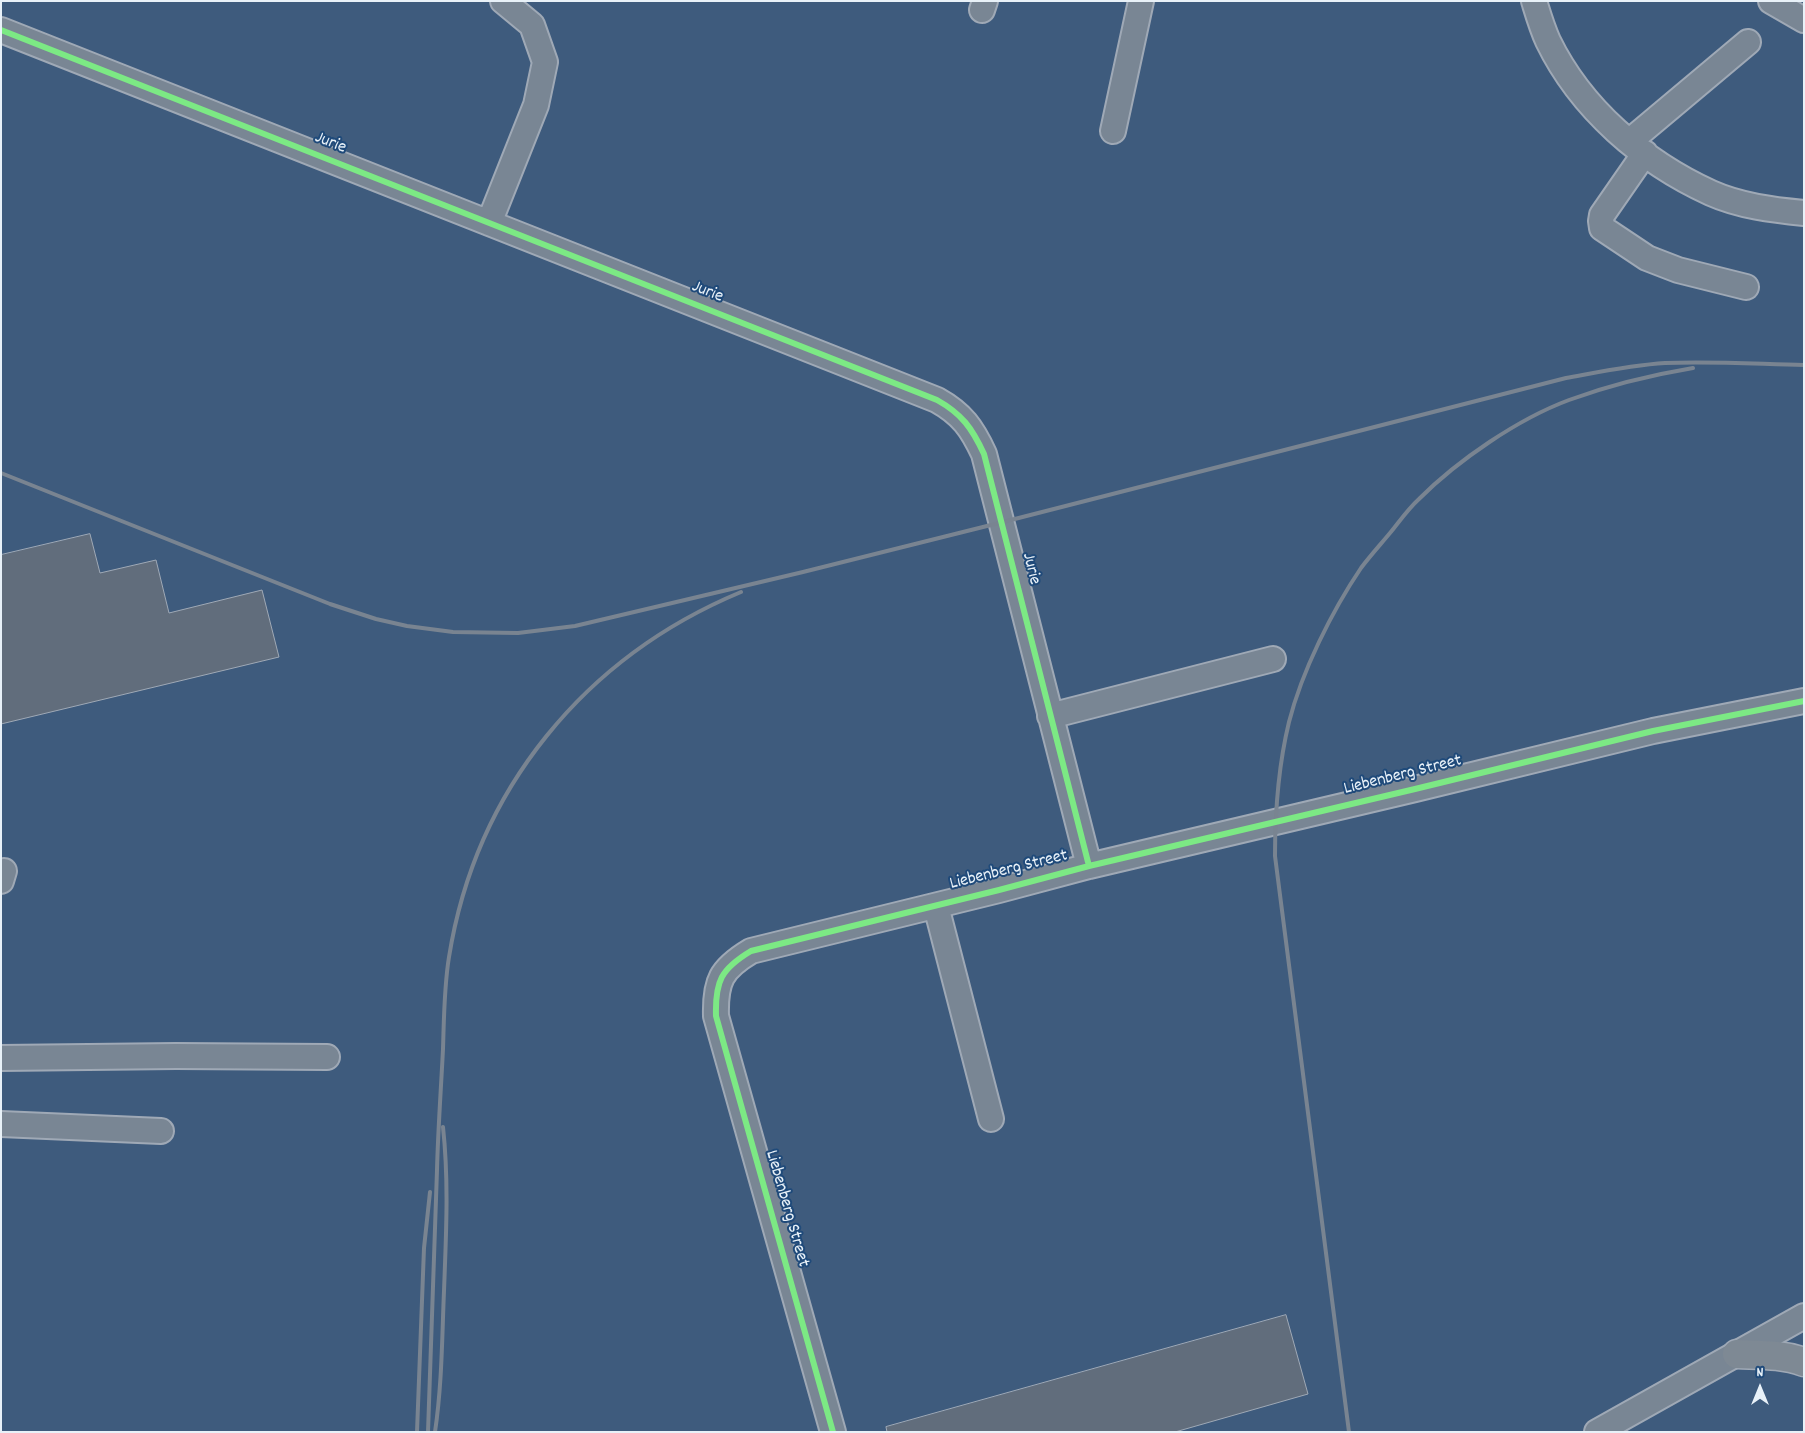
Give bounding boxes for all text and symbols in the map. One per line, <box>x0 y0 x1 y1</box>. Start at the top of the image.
street label: Jurie <box>311 128 349 160</box>
street label: Jurie <box>688 277 726 309</box>
street label: Jurie <box>1016 551 1044 587</box>
street label: Liebenberg Street <box>1342 751 1464 801</box>
street label: Liebenberg Street <box>948 846 1070 896</box>
street label: Liebenberg Street <box>759 1148 813 1270</box>
north arrow <box>1735 1363 1785 1413</box>
text: N <box>1757 1363 1763 1383</box>

